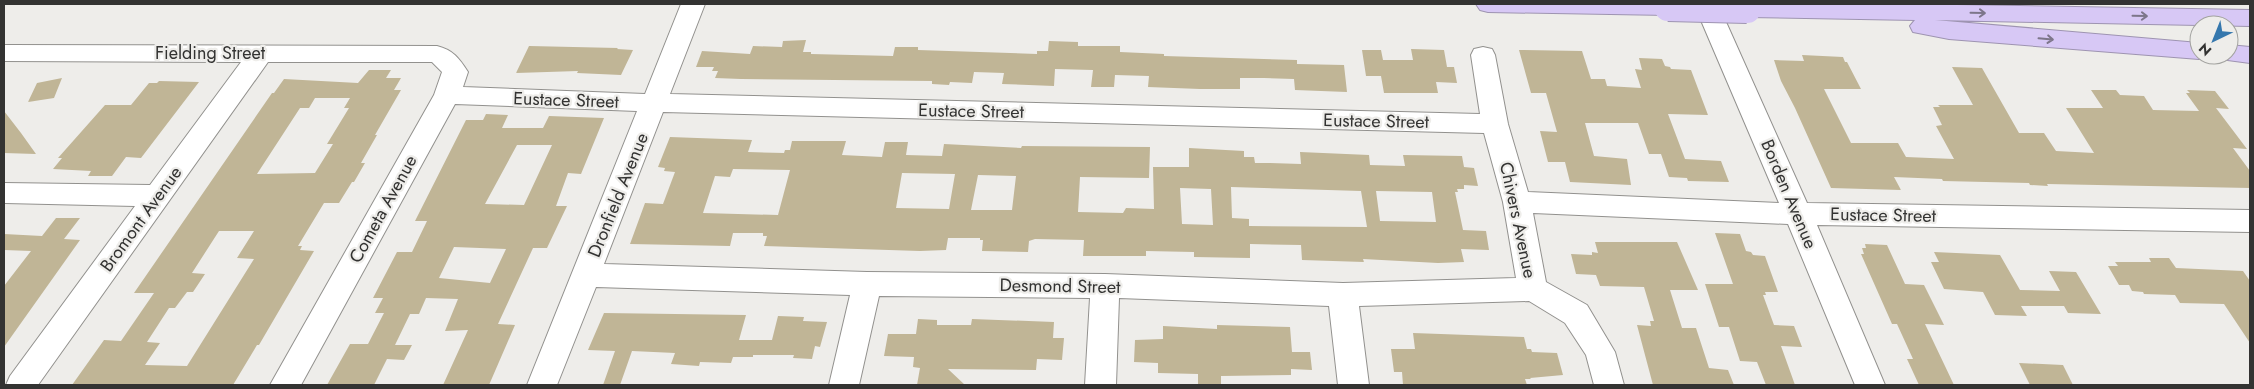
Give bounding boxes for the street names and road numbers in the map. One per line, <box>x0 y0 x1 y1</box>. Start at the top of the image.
street label: Fielding Street <box>155 40 266 66</box>
street label: Eustace Street <box>513 85 620 115</box>
street label: Eustace Street <box>918 97 1025 125</box>
street label: Eustace Street <box>1323 107 1430 135</box>
street label: Dronfield Avenue <box>581 129 655 261</box>
street label: Borden Avenue <box>1754 135 1824 253</box>
street label: Cometa Avenue <box>343 150 423 268</box>
street label: Chivers Avenue <box>1493 159 1543 281</box>
street label: Bromont Avenue <box>94 161 188 277</box>
street label: Eustace Street <box>1830 201 1937 229</box>
street label: Desmond Street <box>999 272 1121 300</box>

